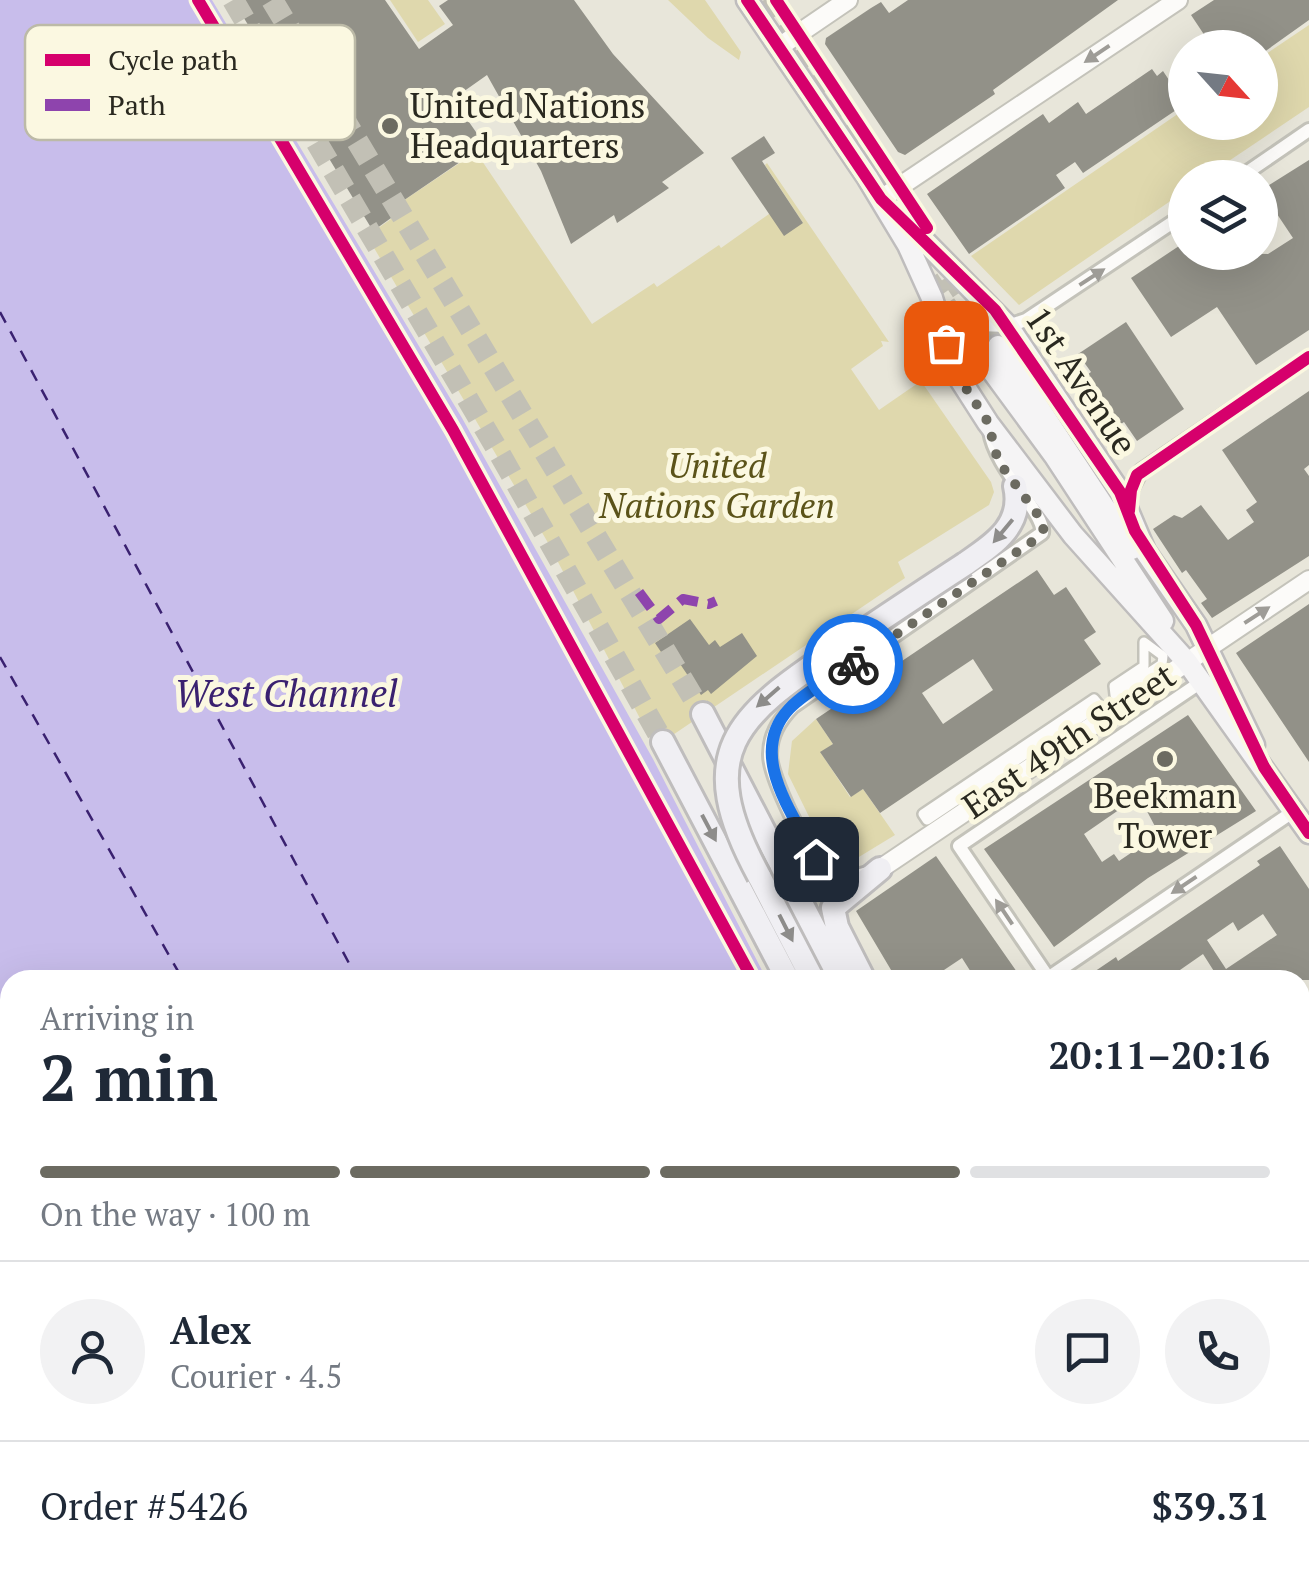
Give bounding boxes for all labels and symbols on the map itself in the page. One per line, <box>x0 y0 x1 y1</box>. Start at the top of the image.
legend <box>25 25 355 140</box>
north arrow <box>1168 30 1278 140</box>
text: Cycle path <box>108 41 238 78</box>
one-way arrow <box>1084 45 1111 63</box>
place label: United Nations Headquarters <box>410 82 645 168</box>
text: Path <box>108 86 166 123</box>
marker: United Nations Headquarters <box>379 115 401 137</box>
one-way arrow <box>1078 269 1106 287</box>
street label: 1st Avenue <box>1015 297 1148 463</box>
pin <box>904 301 989 386</box>
park label: United Nations Garden <box>598 442 835 528</box>
one-way arrow <box>993 519 1014 544</box>
one-way arrow <box>1243 606 1271 624</box>
courier <box>803 614 903 714</box>
street label: East 49th Street <box>953 652 1184 828</box>
water label: West Channel <box>174 668 398 718</box>
one-way arrow <box>756 686 781 708</box>
marker: Beekman Tower <box>1154 748 1176 770</box>
place label: Beekman Tower <box>1093 772 1237 858</box>
one-way arrow <box>700 813 717 842</box>
pin <box>774 817 859 902</box>
one-way arrow <box>1171 875 1198 894</box>
one-way arrow <box>995 898 1014 925</box>
one-way arrow <box>777 913 794 942</box>

